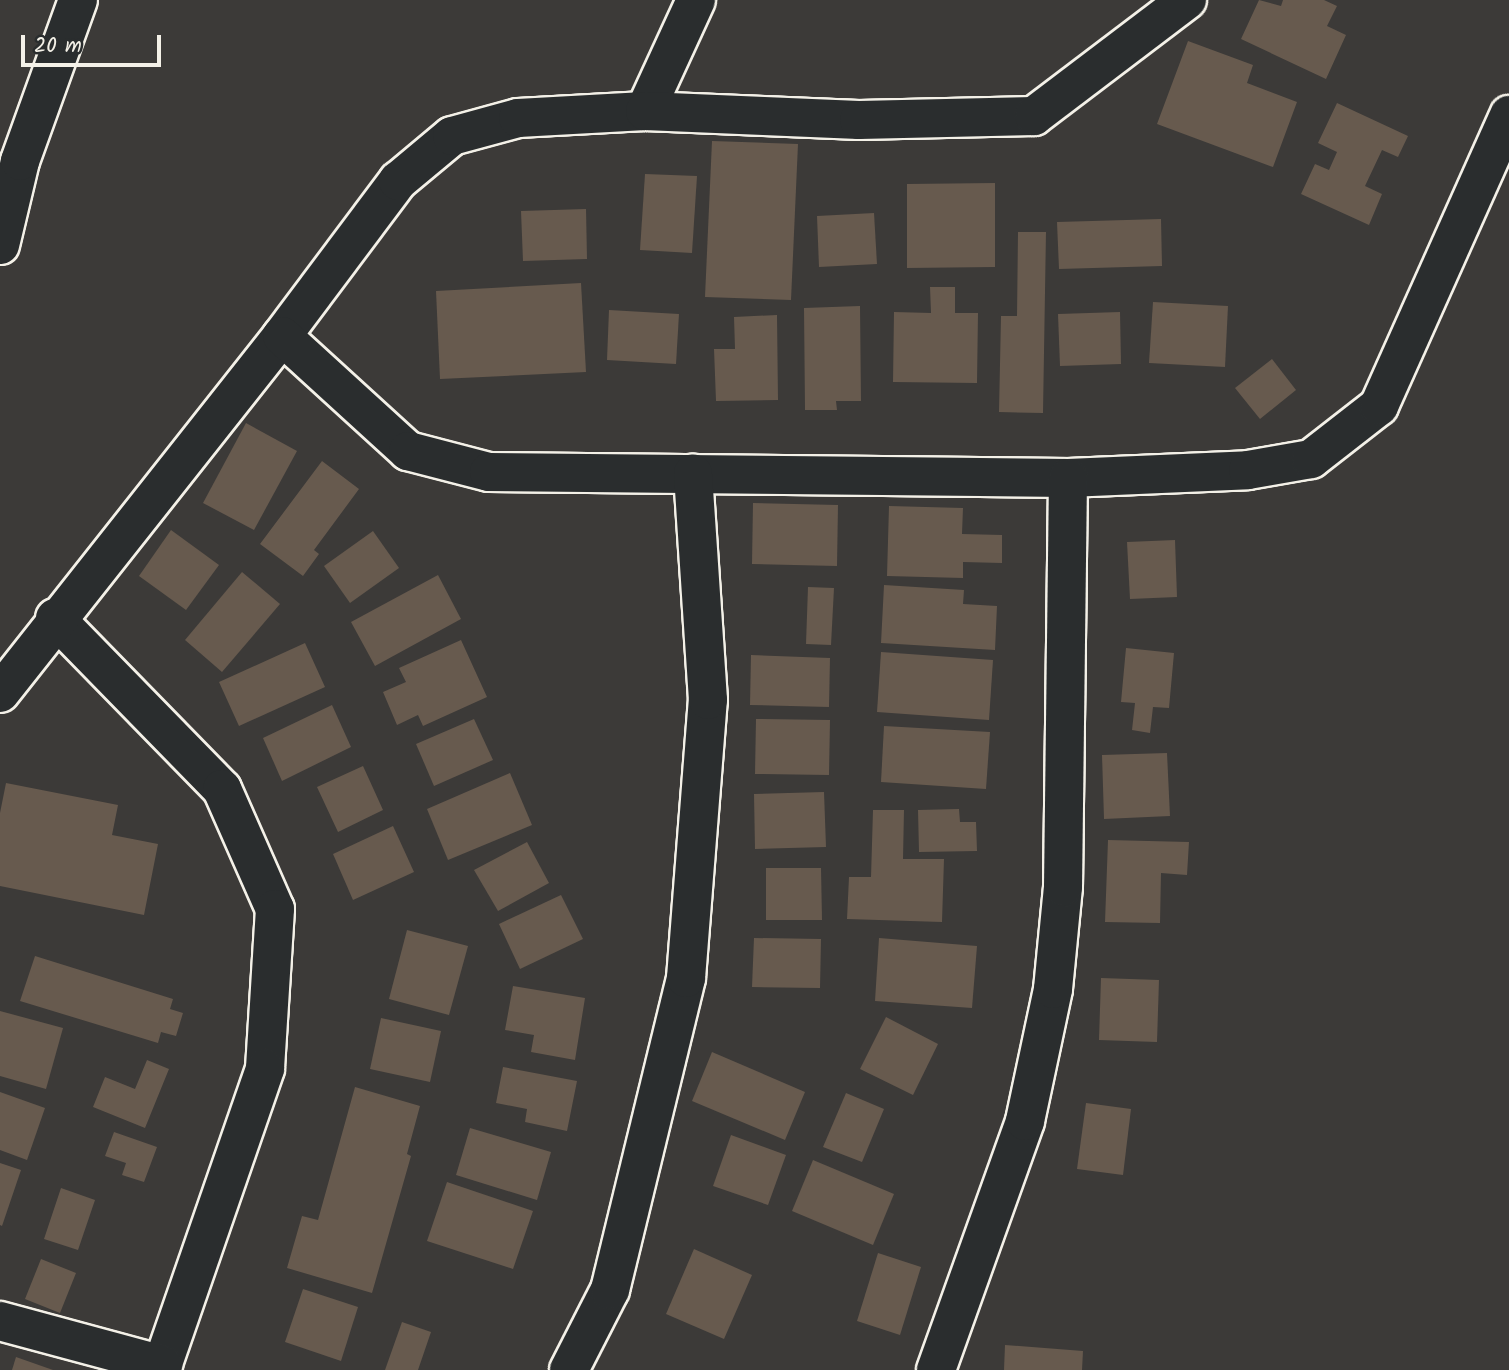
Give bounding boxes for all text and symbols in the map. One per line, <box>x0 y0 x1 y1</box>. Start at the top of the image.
scale bar <box>24 21 164 65</box>
text: 20 m <box>34 30 82 63</box>

